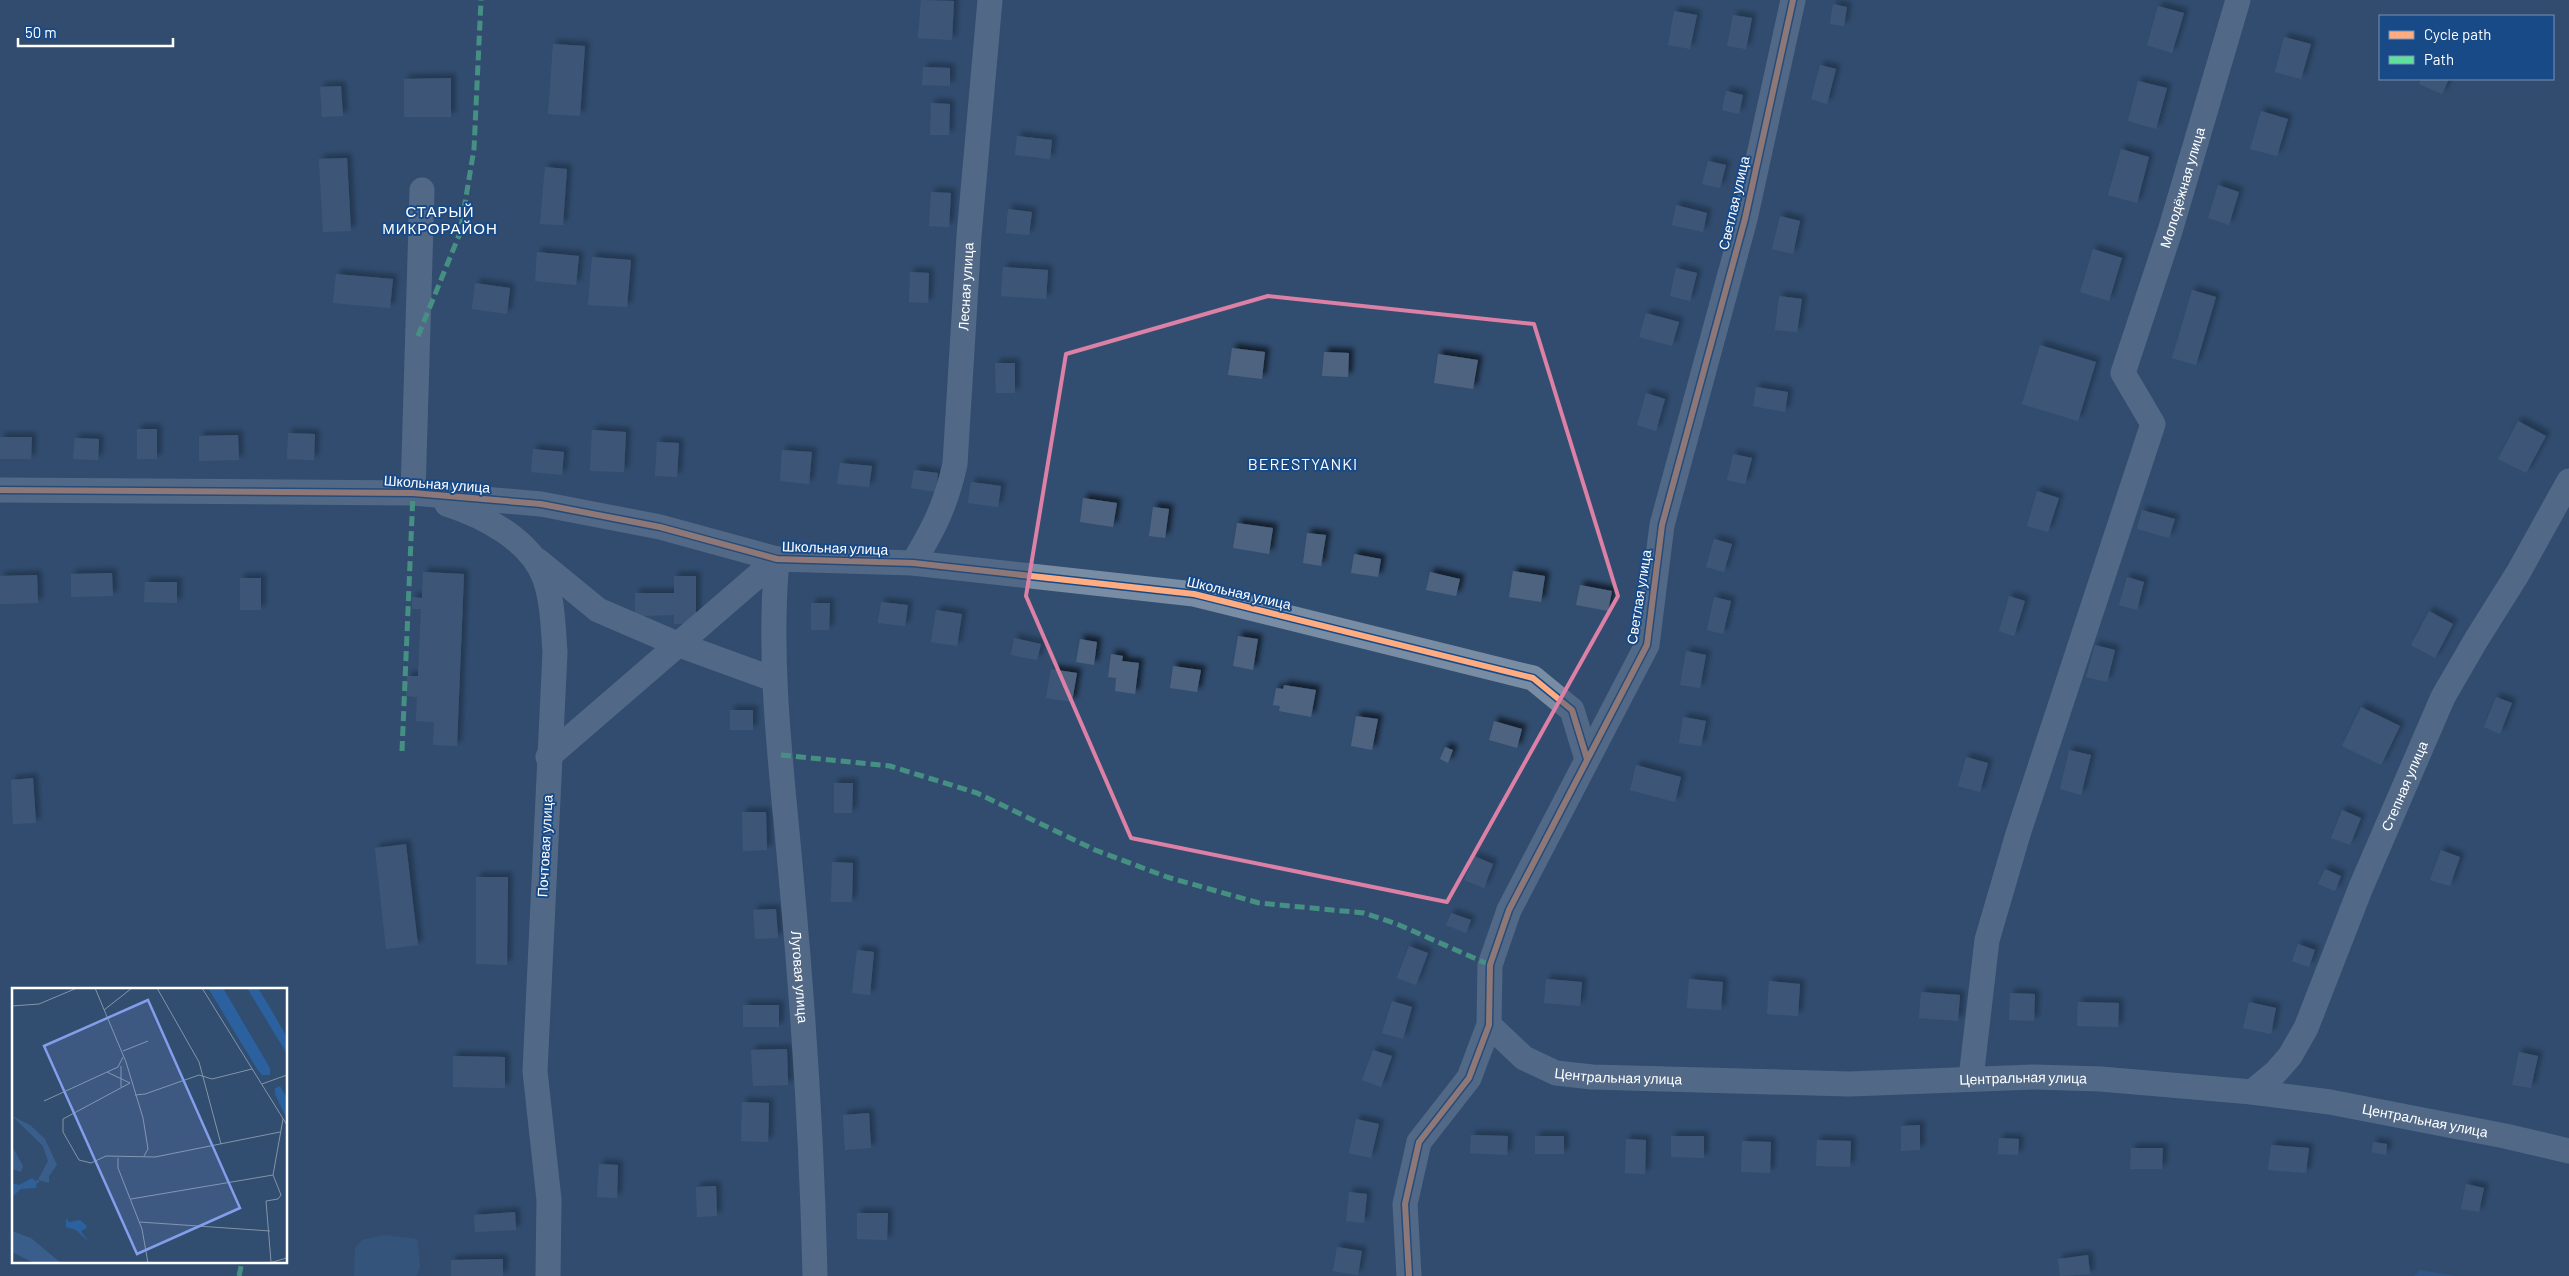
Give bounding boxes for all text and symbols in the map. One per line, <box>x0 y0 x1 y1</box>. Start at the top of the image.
scale bar <box>18 15 172 47</box>
legend <box>2379 15 2554 80</box>
text: 50 m <box>25 23 57 41</box>
text: Cycle path <box>2424 25 2491 43</box>
text: Path <box>2424 50 2454 68</box>
street label: Молодёжная улица <box>2156 125 2208 250</box>
street label: Светлая улица <box>1714 154 1753 251</box>
district label: СТАРЫЙ МИКРОРАЙОН <box>382 202 498 237</box>
street label: Лесная улица <box>954 242 977 331</box>
district label: BERESTYANKI <box>1248 454 1358 473</box>
street label: Школьная улица <box>383 471 491 496</box>
street label: Школьная улица <box>782 537 889 558</box>
street label: Светлая улица <box>1623 548 1654 645</box>
street label: Школьная улица <box>1185 572 1293 613</box>
street label: Степная улица <box>2377 738 2431 833</box>
street label: Почтовая улица <box>533 794 556 898</box>
street label: Луговая улица <box>788 930 812 1024</box>
inset map <box>12 988 288 1264</box>
street label: Центральная улица <box>1554 1064 1683 1087</box>
street label: Центральная улица <box>1959 1068 2087 1088</box>
street label: Центральная улица <box>2361 1099 2490 1141</box>

